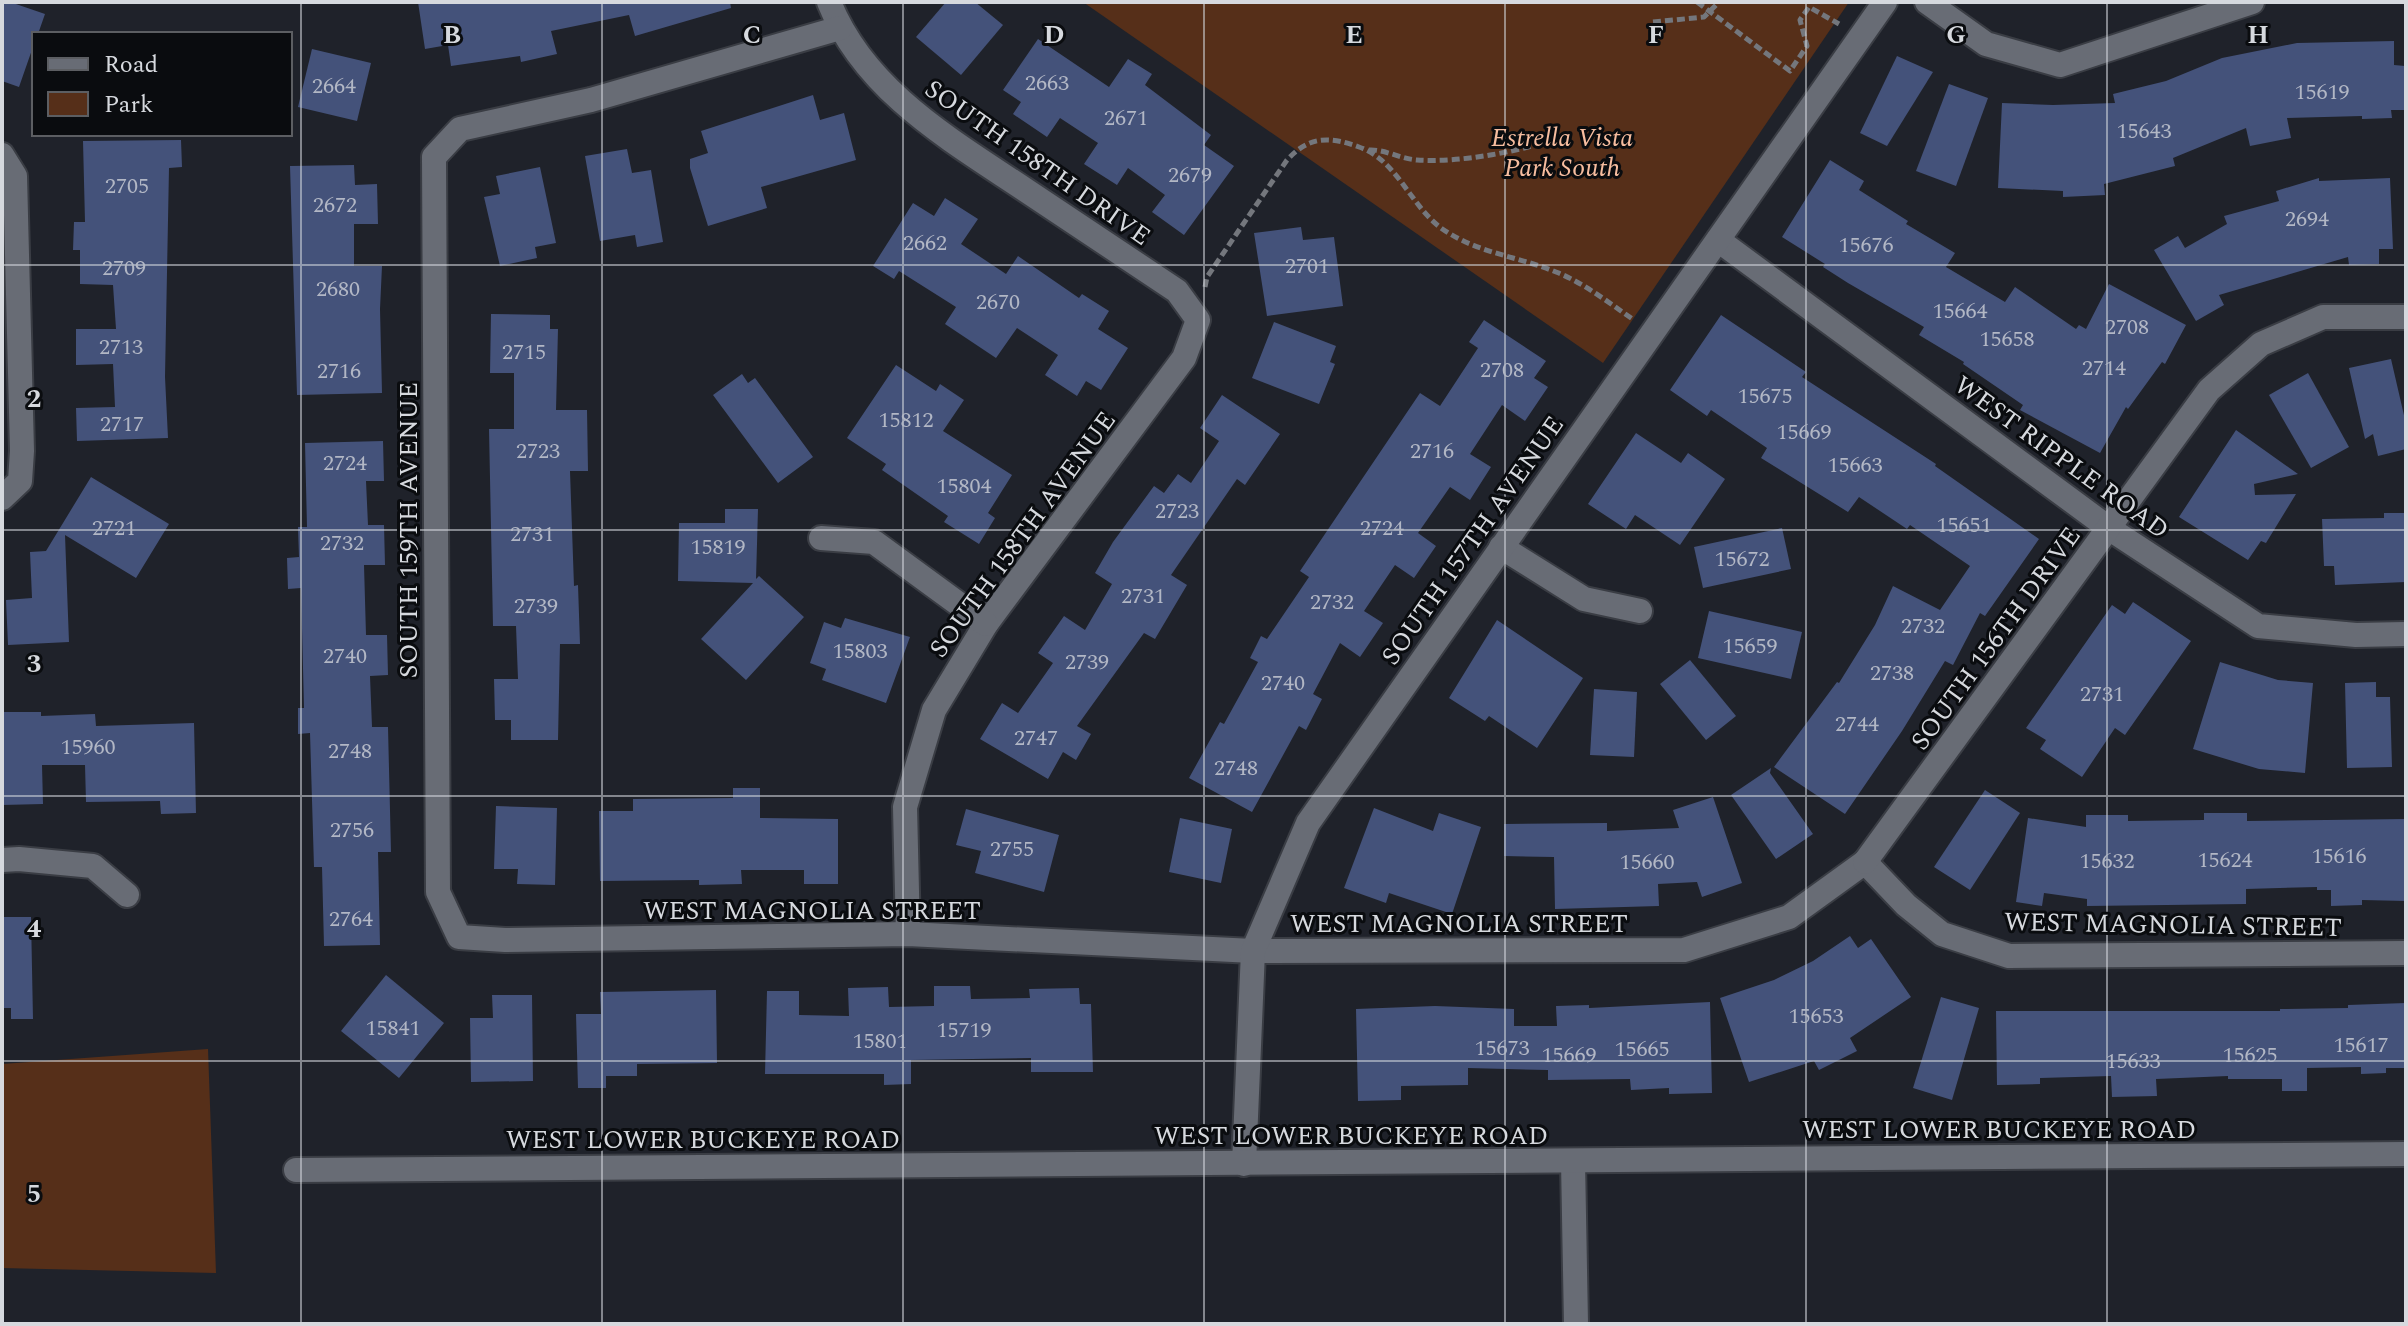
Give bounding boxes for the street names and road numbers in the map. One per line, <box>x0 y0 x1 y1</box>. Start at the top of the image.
street label: SOUTH 158TH DRIVE <box>916 69 1159 256</box>
street label: WEST RIPPLE ROAD <box>1946 366 2177 550</box>
street label: SOUTH 159TH AVENUE <box>389 382 429 678</box>
street label: SOUTH 158TH AVENUE <box>919 403 1126 666</box>
street label: SOUTH 157TH AVENUE <box>1371 408 1574 674</box>
street label: SOUTH 156TH DRIVE <box>1901 518 2091 759</box>
street label: WEST MAGNOLIA STREET <box>643 891 981 931</box>
street label: WEST MAGNOLIA STREET <box>2004 902 2342 948</box>
street label: WEST MAGNOLIA STREET <box>1290 904 1628 944</box>
street label: WEST LOWER BUCKEYE ROAD <box>1802 1110 2196 1150</box>
street label: WEST LOWER BUCKEYE ROAD <box>1154 1116 1548 1156</box>
street label: WEST LOWER BUCKEYE ROAD <box>506 1120 900 1160</box>

